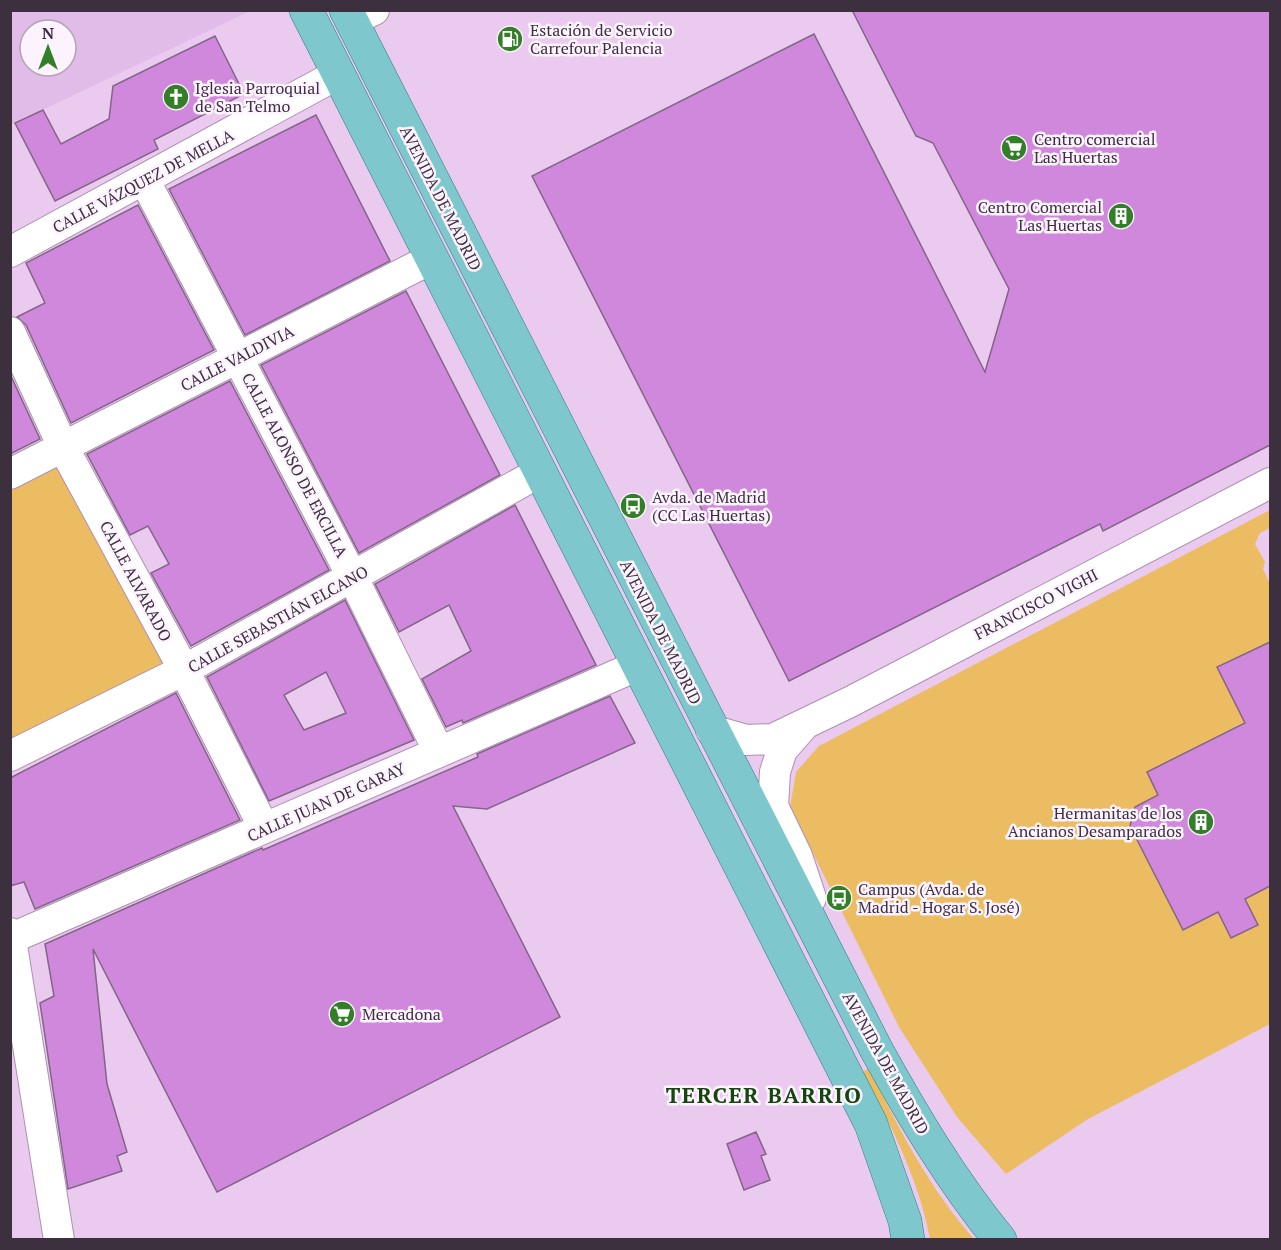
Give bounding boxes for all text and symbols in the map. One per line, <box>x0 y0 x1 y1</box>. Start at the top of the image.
north arrow <box>18 18 78 78</box>
place label: Estación de Servicio Carrefour Palencia <box>530 19 673 59</box>
text: N <box>42 22 54 44</box>
fuel station icon: Estación de Servicio Carrefour Palencia <box>495 24 525 54</box>
place label: Iglesia Parroquial de San Telmo <box>195 77 320 117</box>
church icon: Iglesia Parroquial de San Telmo <box>161 82 191 112</box>
street label: AVENIDA DE MADRID <box>395 122 487 274</box>
street label: CALLE VÁZQUEZ DE MELLA <box>49 124 237 238</box>
place label: Centro comercial Las Huertas <box>1034 128 1156 168</box>
supermarket icon: Centro comercial Las Huertas <box>999 133 1029 163</box>
place label: Centro Comercial Las Huertas <box>978 196 1102 236</box>
building icon: Centro Comercial Las Huertas <box>1106 201 1136 231</box>
street label: CALLE VALDIVIA <box>176 320 298 396</box>
street label: CALLE ALONSO DE ERCILLA <box>237 369 353 561</box>
place label: Avda. de Madrid (CC Las Huertas) <box>652 486 771 526</box>
bus stop icon: Avda. de Madrid (CC Las Huertas) <box>618 491 648 521</box>
street label: CALLE ALVARADO <box>95 517 177 645</box>
street label: AVENIDA DE MADRID <box>615 556 707 708</box>
street label: CALLE SEBASTIÁN ELCANO <box>184 560 372 678</box>
street label: FRANCISCO VIGHI <box>970 563 1102 645</box>
street label: CALLE JUAN DE GARAY <box>244 757 409 847</box>
place label: Hermanitas de los Ancianos Desamparados <box>1008 802 1182 842</box>
building icon: Hermanitas de los Ancianos Desamparados <box>1186 807 1216 837</box>
place label: Campus (Avda. de Madrid - Hogar S. José) <box>858 878 1020 918</box>
bus stop icon: Campus (Avda. de Madrid - Hogar S. José) <box>824 883 854 913</box>
street label: AVENIDA DE MADRID <box>838 988 934 1138</box>
supermarket icon: Mercadona <box>327 999 357 1029</box>
place label: Mercadona <box>362 1003 441 1025</box>
district label: TERCER BARRIO <box>666 1080 862 1109</box>

